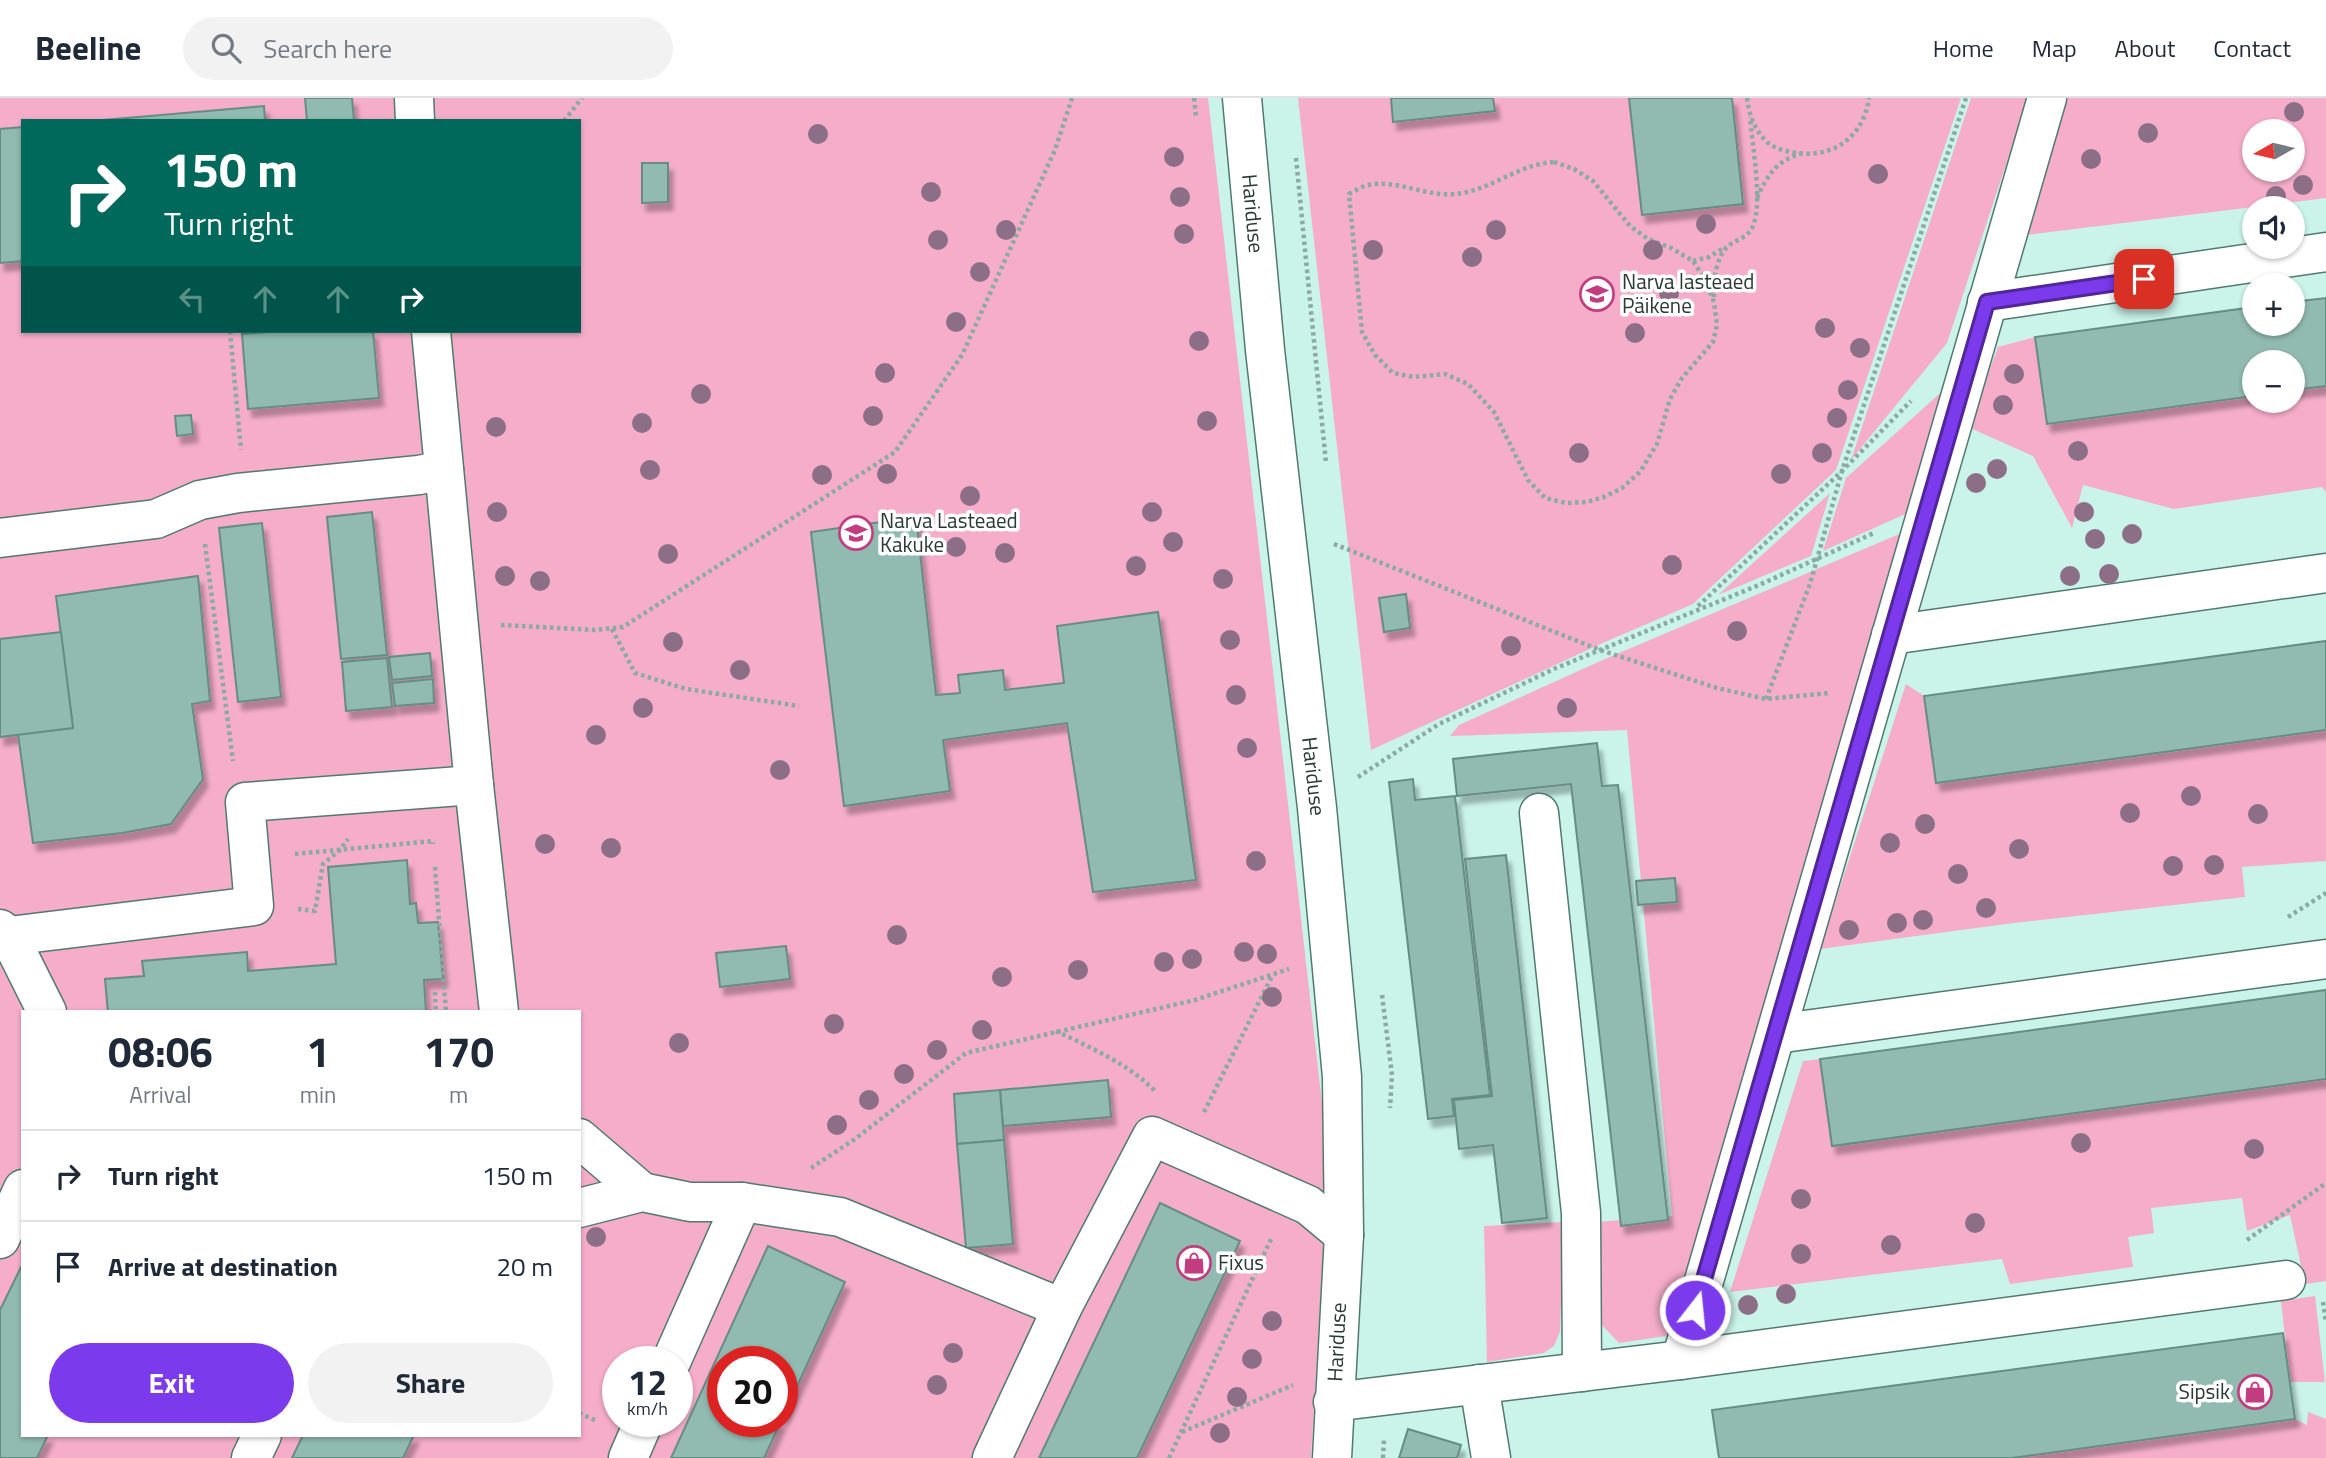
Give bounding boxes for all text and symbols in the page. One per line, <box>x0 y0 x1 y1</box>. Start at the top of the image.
search box <box>183 17 673 80</box>
text: Beeline <box>35 23 141 73</box>
icon: search <box>207 29 245 67</box>
text: Search here <box>263 29 392 68</box>
text: Home <box>1933 30 1994 66</box>
text: Map <box>2032 30 2077 66</box>
text: About <box>2115 30 2175 66</box>
text: Contact <box>2213 30 2291 66</box>
north arrow <box>2242 119 2305 182</box>
map controls <box>2242 119 2305 413</box>
text: 150 m <box>164 131 298 206</box>
icon: right <box>49 147 140 238</box>
street label: Hariduse <box>1234 173 1273 254</box>
button: sound <box>2242 196 2305 259</box>
text: Turn right <box>164 199 293 247</box>
pin <box>2114 249 2174 309</box>
icon: arrive <box>2125 260 2163 298</box>
place label: Narva lasteaed Päikene <box>1622 265 1754 321</box>
button: + <box>2242 273 2305 336</box>
school or university icon: Narva lasteaed Päikene <box>1578 275 1616 313</box>
icon: left <box>173 280 211 318</box>
icon: ahead <box>246 280 284 318</box>
icon: ahead <box>319 280 357 318</box>
icon: right <box>392 280 430 318</box>
button: − <box>2242 350 2305 413</box>
place label: Narva Lasteaed Kakuke <box>880 504 1018 560</box>
school or university icon: Narva Lasteaed Kakuke <box>837 514 875 552</box>
street label: Hariduse <box>1294 735 1335 817</box>
text: 08:06 <box>108 1019 213 1083</box>
text: 1 <box>306 1019 330 1083</box>
text: 170 <box>423 1019 494 1083</box>
text: Arrival <box>129 1077 192 1112</box>
text: min <box>300 1077 336 1112</box>
text: m <box>449 1077 468 1112</box>
text: Turn right <box>108 1156 219 1195</box>
text: 150 m <box>482 1156 553 1195</box>
icon: right <box>49 1157 87 1195</box>
shop icon: Fixus <box>1175 1244 1213 1282</box>
place label: Fixus <box>1218 1246 1264 1278</box>
text: Arrive at destination <box>108 1247 338 1286</box>
text: 20 m <box>496 1247 553 1286</box>
icon: arrive <box>49 1248 87 1286</box>
position arrow <box>1658 1273 1732 1347</box>
street label: Hariduse <box>1318 1302 1354 1382</box>
button: Exit <box>49 1343 294 1423</box>
button: Share <box>308 1343 553 1423</box>
speed limit sign: 20 <box>707 1346 798 1437</box>
text: 12 <box>628 1355 667 1409</box>
shop icon: Sipsik <box>2236 1373 2274 1411</box>
place label: Sipsik <box>2179 1375 2230 1407</box>
text: km/h <box>627 1395 668 1422</box>

